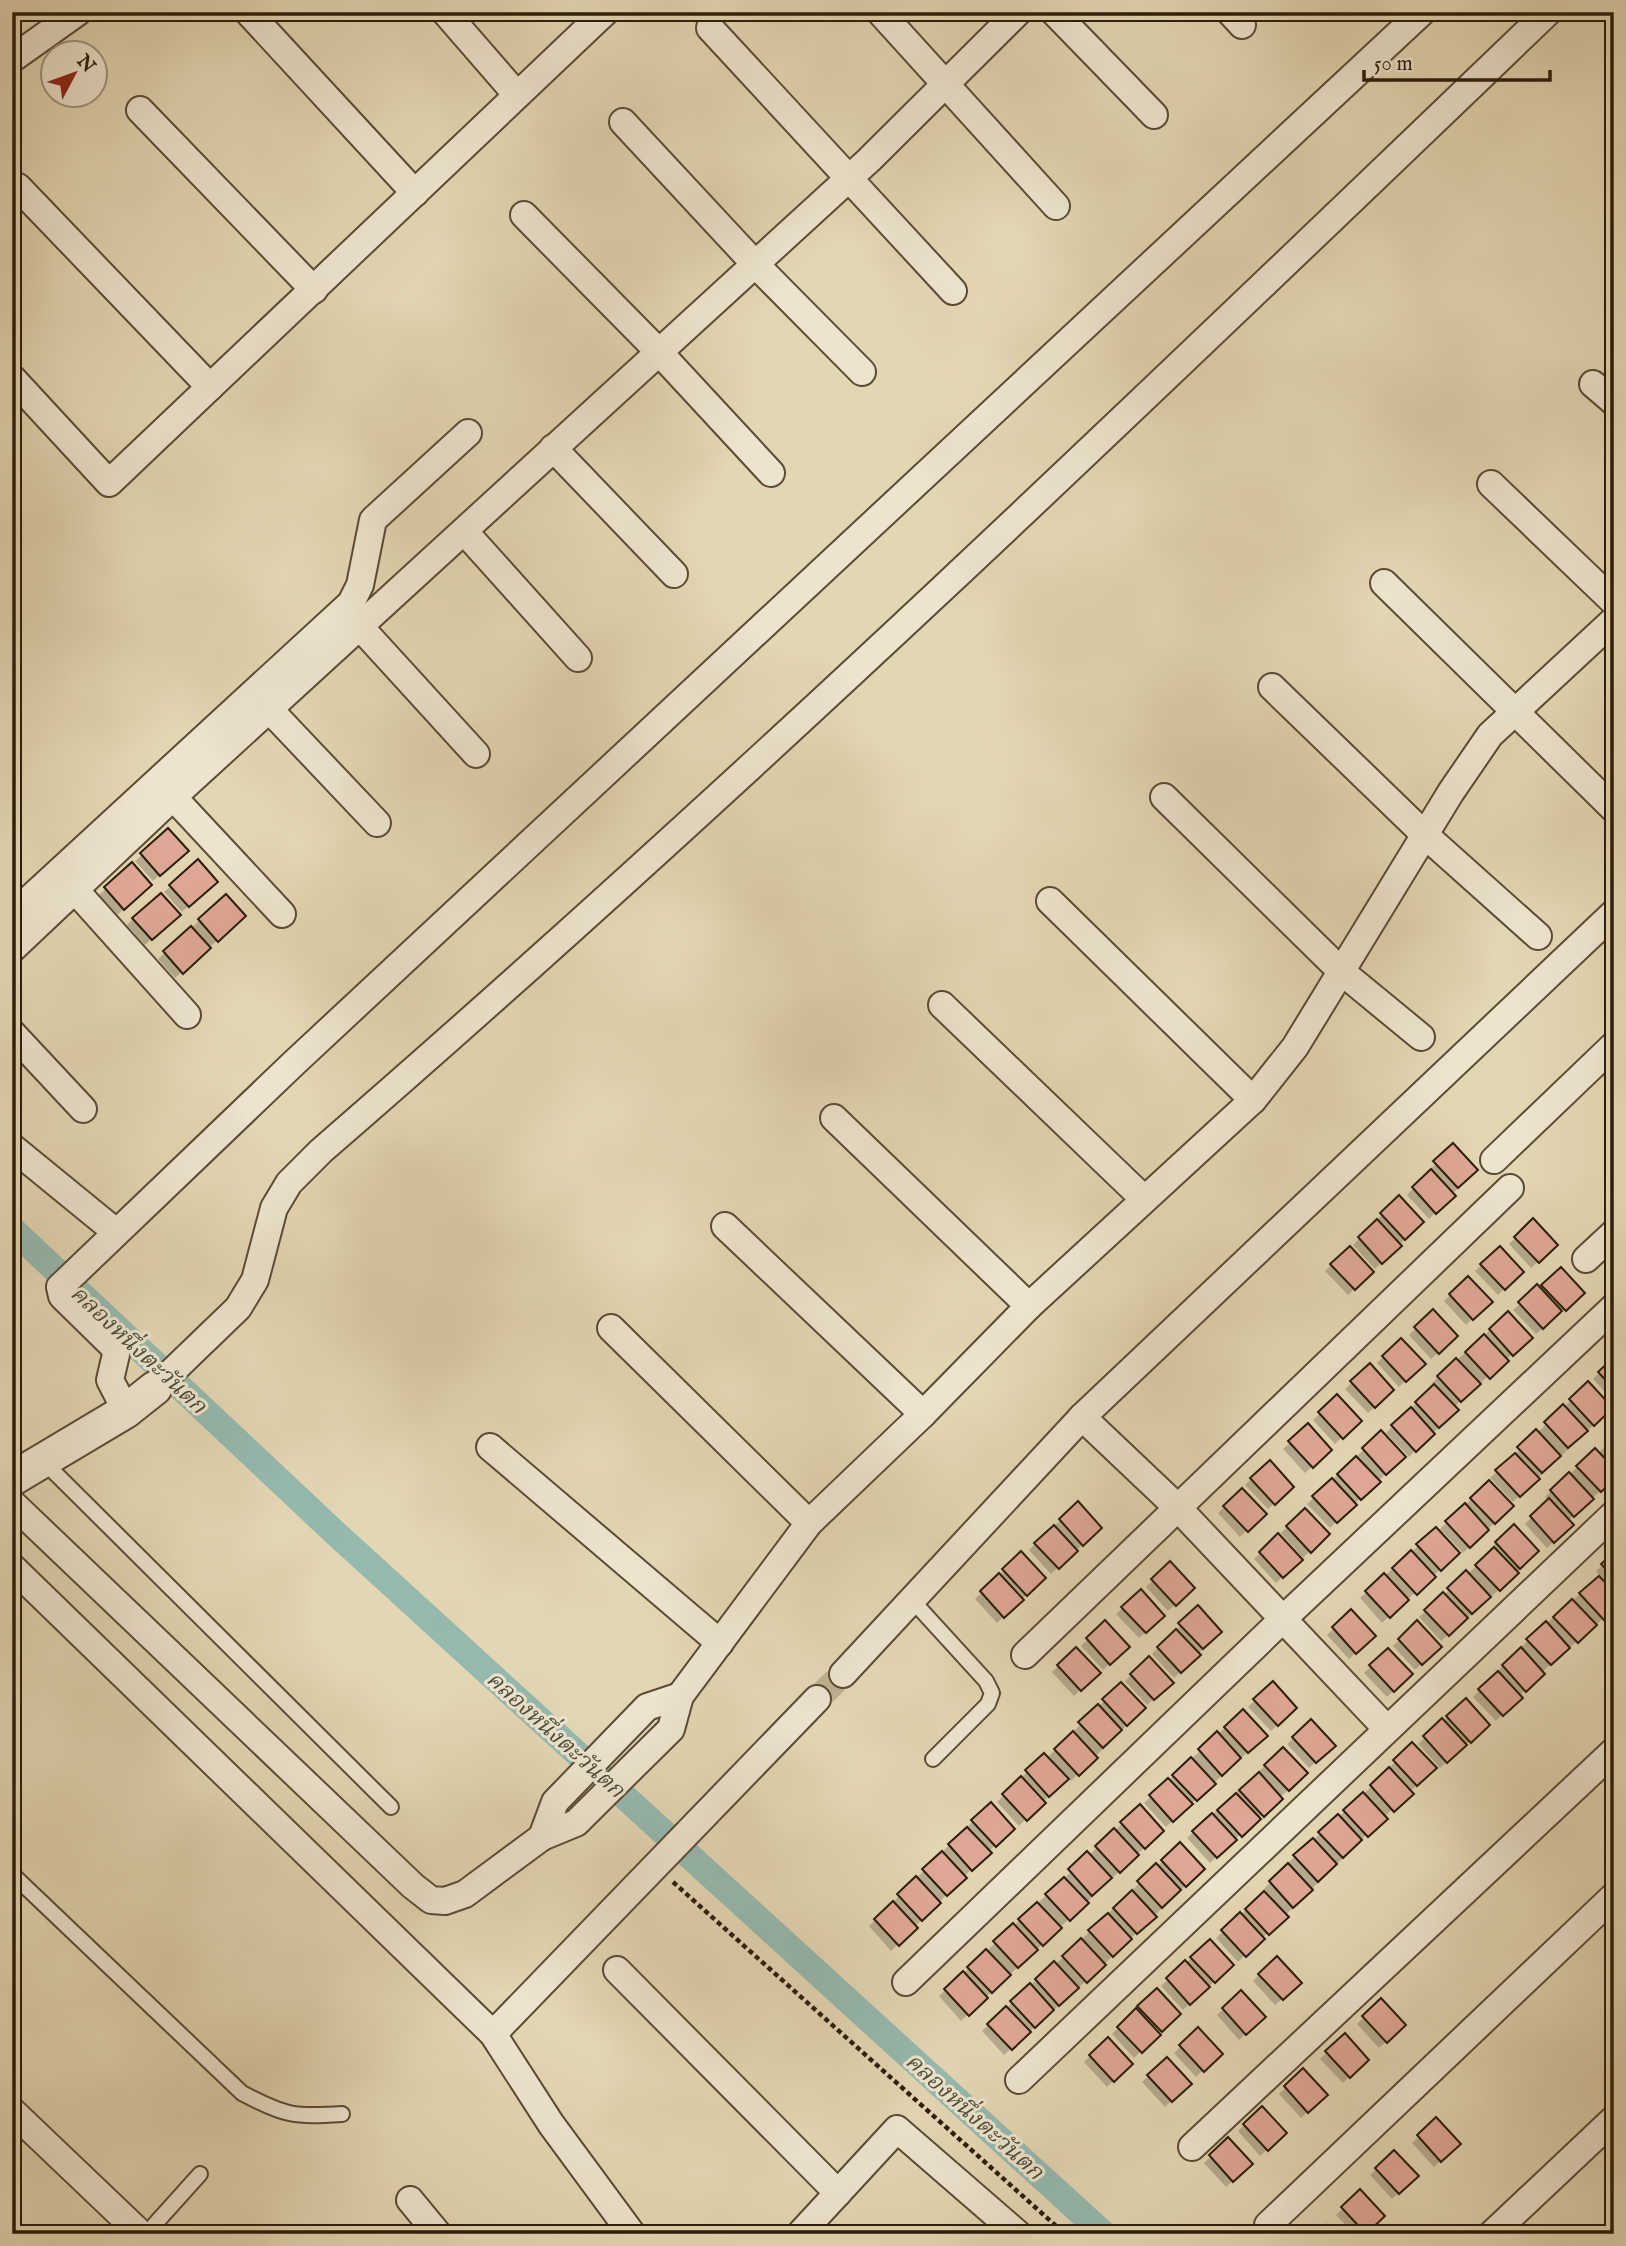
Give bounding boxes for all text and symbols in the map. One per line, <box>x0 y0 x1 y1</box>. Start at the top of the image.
north arrow <box>38 38 108 108</box>
scale bar <box>1364 38 1549 82</box>
text: N <box>70 49 100 79</box>
text: 50 m <box>1374 51 1413 78</box>
water label: คลองหนึ่งตะวันตก <box>64 1277 216 1421</box>
water label: คลองหนึ่งตะวันตก <box>480 1663 633 1805</box>
water label: คลองหนึ่งตะวันตก <box>899 2045 1052 2187</box>

